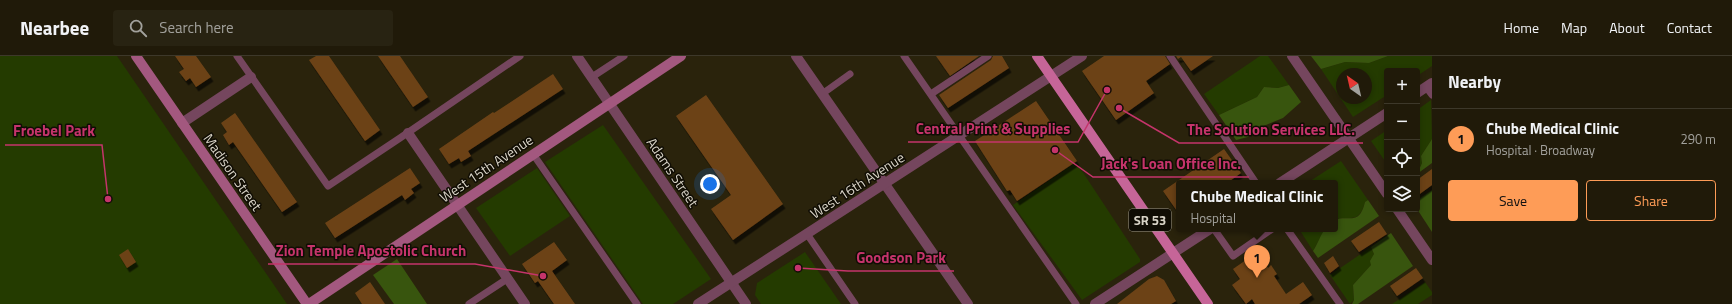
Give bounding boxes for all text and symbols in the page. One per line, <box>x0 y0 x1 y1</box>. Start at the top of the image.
search box <box>113 10 393 46</box>
text: Nearbee <box>20 13 89 42</box>
text: Search here <box>159 16 234 39</box>
icon: search <box>127 17 149 39</box>
text: Home <box>1504 17 1539 38</box>
text: Map <box>1561 17 1587 38</box>
text: About <box>1609 17 1645 38</box>
text: Contact <box>1667 17 1712 38</box>
north arrow <box>1336 68 1372 104</box>
map controls <box>1384 68 1420 212</box>
button: + <box>1384 68 1420 104</box>
text: Nearby <box>1448 69 1501 95</box>
button: − <box>1384 104 1420 140</box>
callout: Central Print & Supplies <box>908 115 1078 142</box>
callout: The Solution Services LLC. <box>1179 116 1363 143</box>
text: Central Print & Supplies <box>916 117 1070 140</box>
text: Chube Medical Clinic <box>1486 117 1619 140</box>
callout: Froebel Park <box>5 118 102 145</box>
text: The Solution Services LLC. <box>1187 118 1355 141</box>
text: Froebel Park <box>13 119 95 142</box>
street label: Madison Street <box>199 129 267 215</box>
street label: West 15th Avenue <box>435 129 537 207</box>
text: 1 <box>1457 129 1465 149</box>
text: 290 m <box>1680 129 1716 149</box>
street label: Adams Street <box>642 133 704 211</box>
button: locate <box>1384 140 1420 176</box>
text: Hospital · Broadway <box>1486 140 1595 160</box>
street label: West 16th Avenue <box>806 147 908 223</box>
callout: Jack's Loan Office Inc. <box>1093 150 1249 177</box>
text: Jack's Loan Office Inc. <box>1101 152 1241 175</box>
your location <box>700 174 720 194</box>
button: layers <box>1384 176 1420 212</box>
popup <box>1176 180 1338 232</box>
button: Save <box>1448 180 1578 221</box>
button: Share <box>1586 180 1716 221</box>
text: Chube Medical Clinic <box>1190 185 1324 208</box>
text: Hospital <box>1190 208 1236 228</box>
road number: SR 53 <box>1129 209 1171 231</box>
callout: Zion Temple Apostolic Church <box>268 237 475 264</box>
text: Zion Temple Apostolic Church <box>276 239 466 262</box>
callout: Goodson Park <box>848 244 954 271</box>
pin: 1 <box>1244 245 1270 278</box>
text: Goodson Park <box>856 246 946 269</box>

